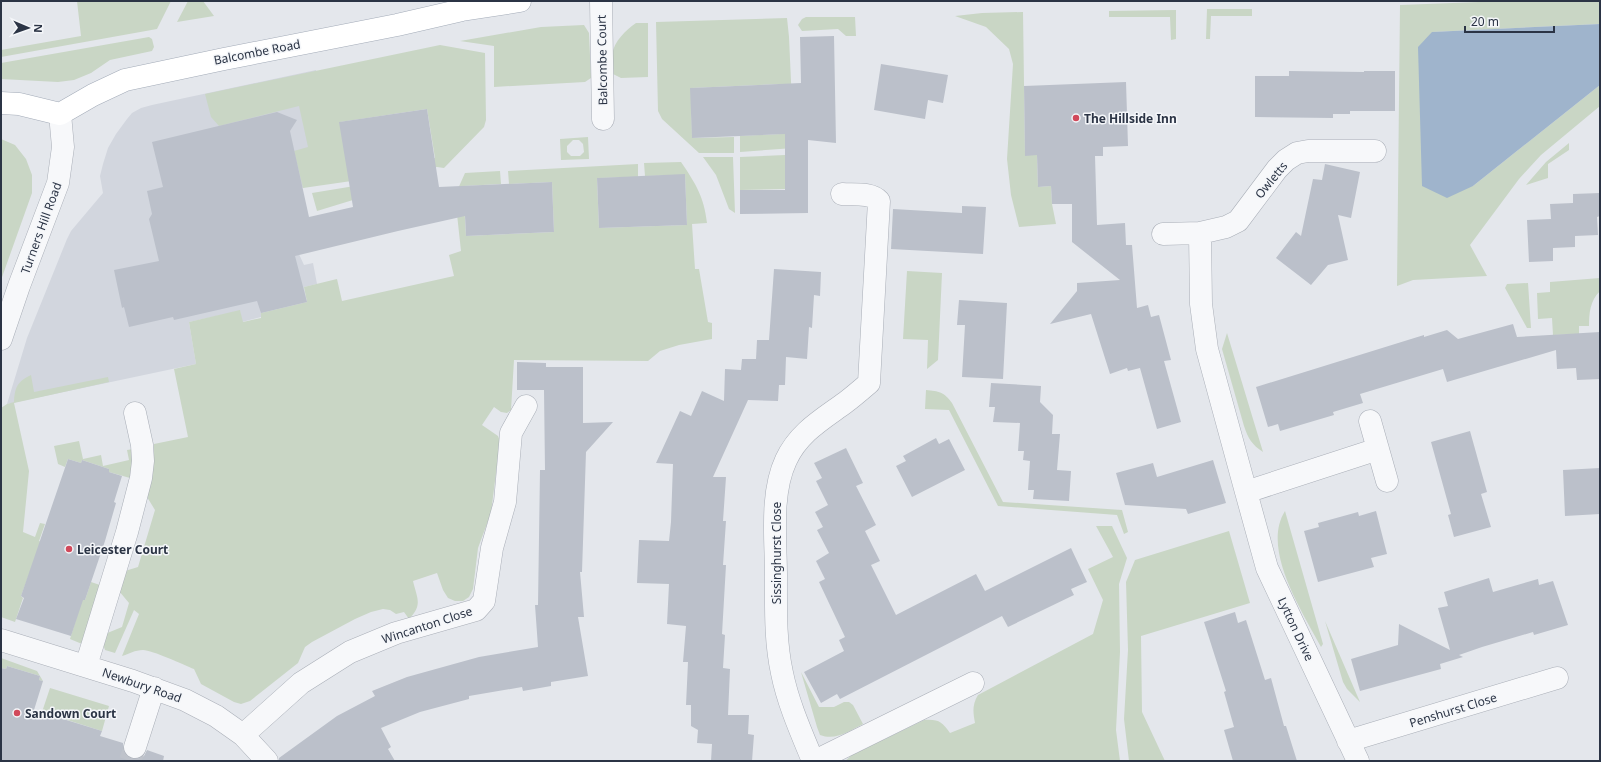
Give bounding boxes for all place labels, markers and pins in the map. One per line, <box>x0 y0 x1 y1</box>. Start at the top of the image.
place label: The Hillside Inn <box>1084 110 1177 127</box>
marker: The Hillside Inn <box>1071 113 1081 123</box>
place label: Leicester Court <box>77 541 168 558</box>
marker: Leicester Court <box>64 544 74 554</box>
place label: Sandown Court <box>25 705 116 722</box>
marker: Sandown Court <box>12 708 22 718</box>

